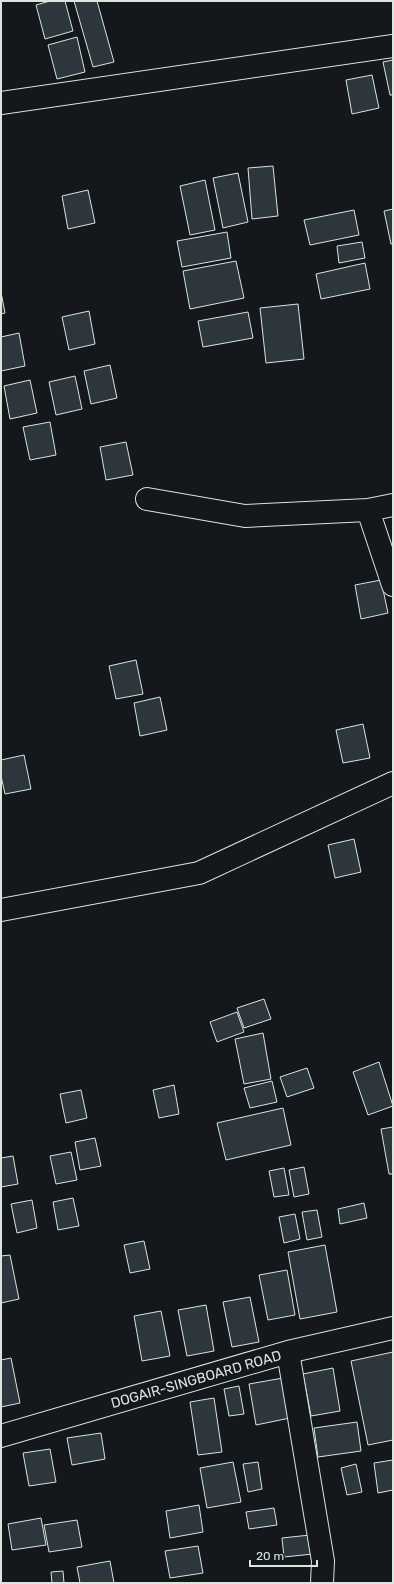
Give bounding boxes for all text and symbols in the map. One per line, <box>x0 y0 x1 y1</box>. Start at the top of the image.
street label: DOGAIR-SINGBOARD ROAD <box>109 1347 283 1412</box>
scale bar <box>250 1542 317 1568</box>
text: 20 m <box>256 1549 284 1563</box>

